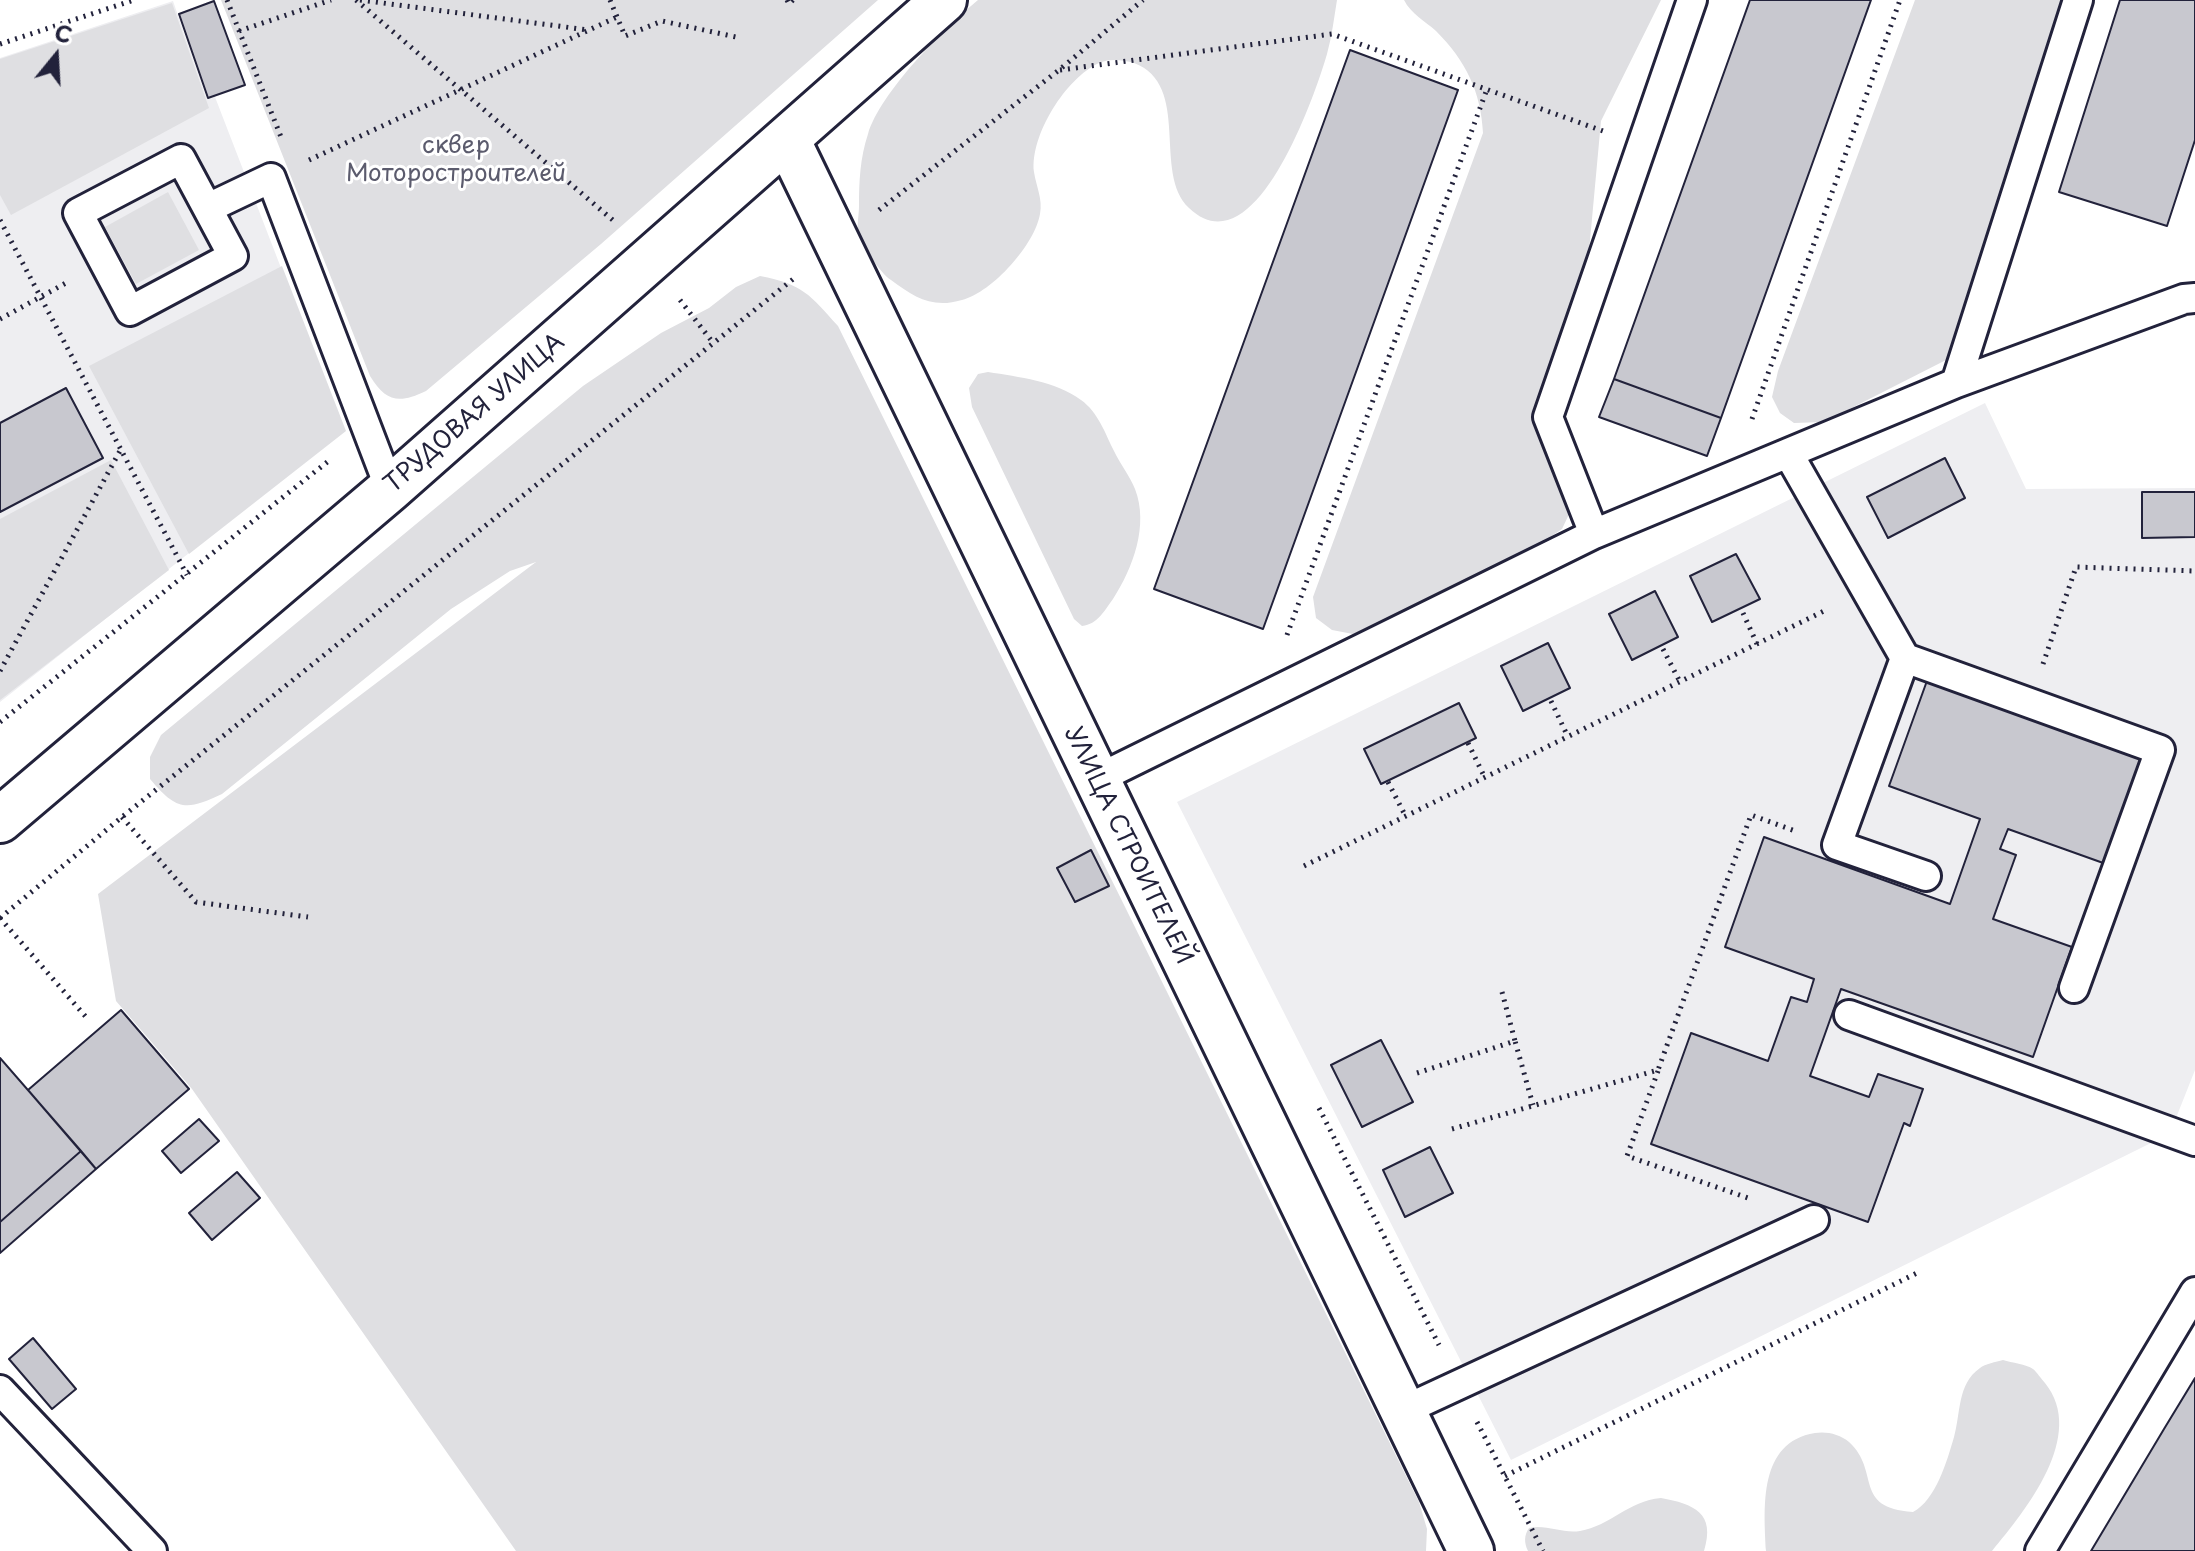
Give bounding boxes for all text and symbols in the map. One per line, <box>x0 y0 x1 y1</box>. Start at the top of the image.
text: С <box>51 14 77 51</box>
north arrow <box>16 16 96 96</box>
park label: сквер Моторостроителей <box>346 132 566 188</box>
street label: ТРУДОВАЯ УЛИЦА <box>379 328 571 500</box>
street label: УЛИЦА СТРОИТЕЛЕЙ <box>1058 722 1198 970</box>

